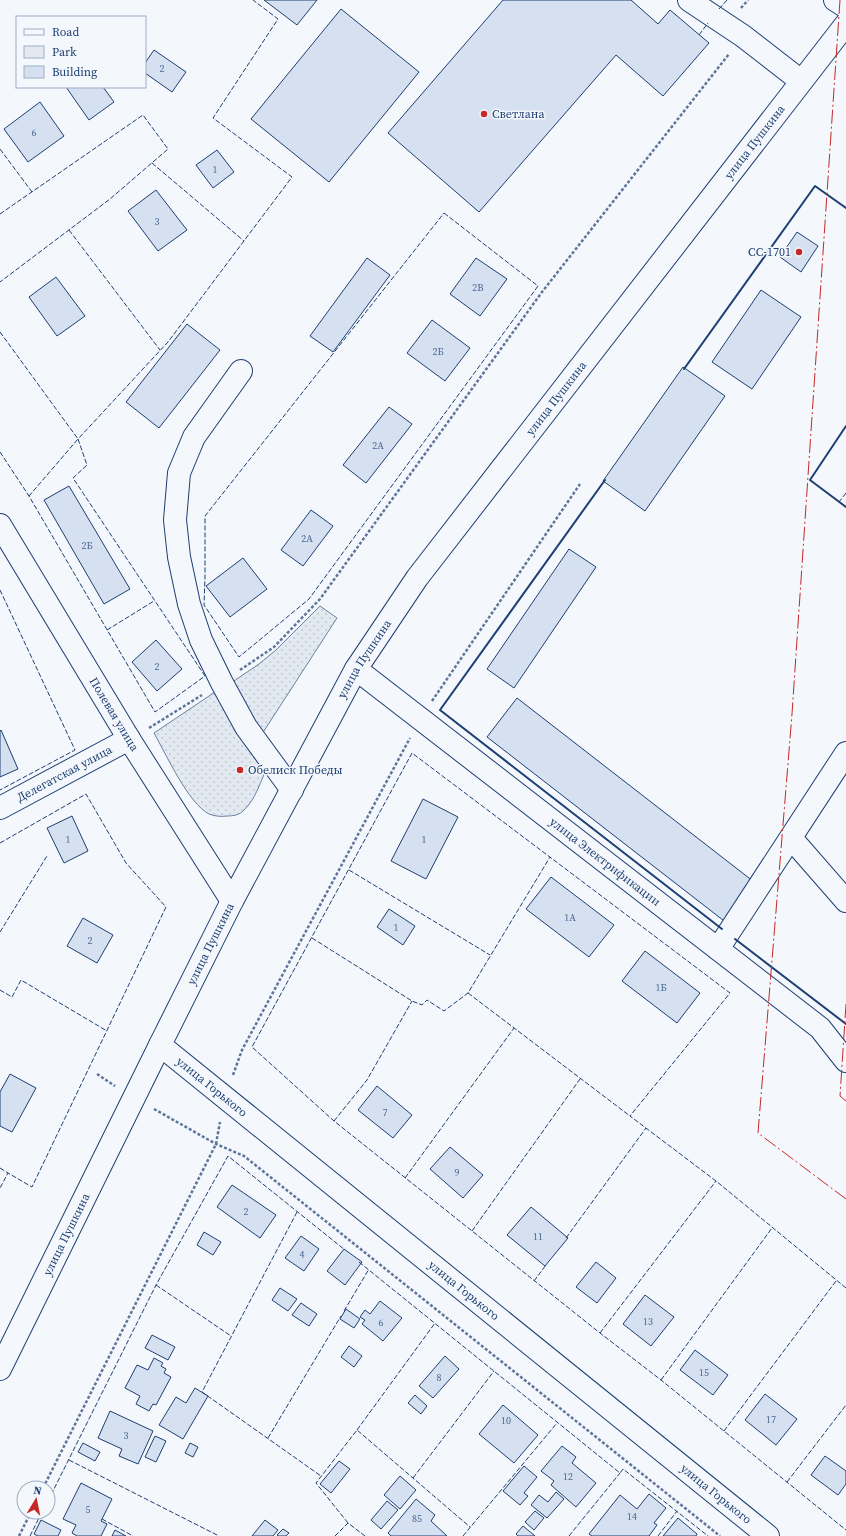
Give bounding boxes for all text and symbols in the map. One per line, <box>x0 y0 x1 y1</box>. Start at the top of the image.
legend <box>16 16 146 88</box>
text: Road <box>52 24 79 40</box>
text: Park <box>52 44 77 60</box>
house number: 2 <box>160 62 165 75</box>
text: Building <box>52 64 97 80</box>
street label: улица Пушкина <box>721 101 789 183</box>
place label: Светлана <box>492 106 545 122</box>
marker: Светлана <box>479 109 489 119</box>
house number: 6 <box>32 126 37 139</box>
house number: 1 <box>213 163 218 176</box>
house number: 3 <box>155 215 160 228</box>
place label: СС-1701 <box>748 244 791 260</box>
marker: СС-1701 <box>794 247 804 257</box>
house number: 2В <box>472 281 484 294</box>
house number: 2Б <box>432 345 444 358</box>
street label: улица Пушкина <box>522 357 591 439</box>
house number: 2А <box>372 439 384 452</box>
house number: 2А <box>301 532 313 545</box>
house number: 2Б <box>81 539 93 552</box>
street label: улица Пушкина <box>334 616 395 701</box>
house number: 2 <box>155 660 160 673</box>
street label: Полевая улица <box>86 674 143 755</box>
street label: Делегатская улица <box>14 741 116 806</box>
place label: Обелиск Победы <box>248 762 343 778</box>
marker: Обелиск Победы <box>235 765 245 775</box>
street label: улица Электрификации <box>546 814 664 910</box>
house number: 1 <box>66 833 71 846</box>
house number: 1 <box>422 833 427 846</box>
street label: улица Пушкина <box>183 899 238 988</box>
house number: 1А <box>564 911 576 924</box>
house number: 1 <box>394 921 399 934</box>
house number: 2 <box>88 934 93 947</box>
house number: 1Б <box>655 981 667 994</box>
street label: улица Горького <box>173 1053 251 1121</box>
house number: 7 <box>383 1106 388 1119</box>
house number: 9 <box>455 1166 460 1179</box>
street label: улица Пушкина <box>39 1190 94 1278</box>
house number: 2 <box>244 1205 249 1218</box>
house number: 11 <box>533 1230 543 1243</box>
house number: 4 <box>300 1248 305 1261</box>
street label: улица Горького <box>425 1257 503 1324</box>
house number: 13 <box>643 1315 653 1328</box>
house number: 6 <box>379 1316 384 1329</box>
house number: 15 <box>699 1366 709 1379</box>
house number: 8 <box>437 1371 442 1384</box>
house number: 17 <box>766 1413 776 1426</box>
house number: 10 <box>501 1414 511 1427</box>
house number: 3 <box>124 1429 129 1442</box>
street label: улица Горького <box>677 1460 755 1528</box>
house number: 12 <box>563 1470 573 1483</box>
north arrow <box>16 1480 56 1520</box>
text: N <box>32 1483 43 1499</box>
house number: 5 <box>86 1503 91 1516</box>
house number: 14 <box>627 1510 637 1523</box>
house number: 85 <box>412 1512 422 1525</box>

